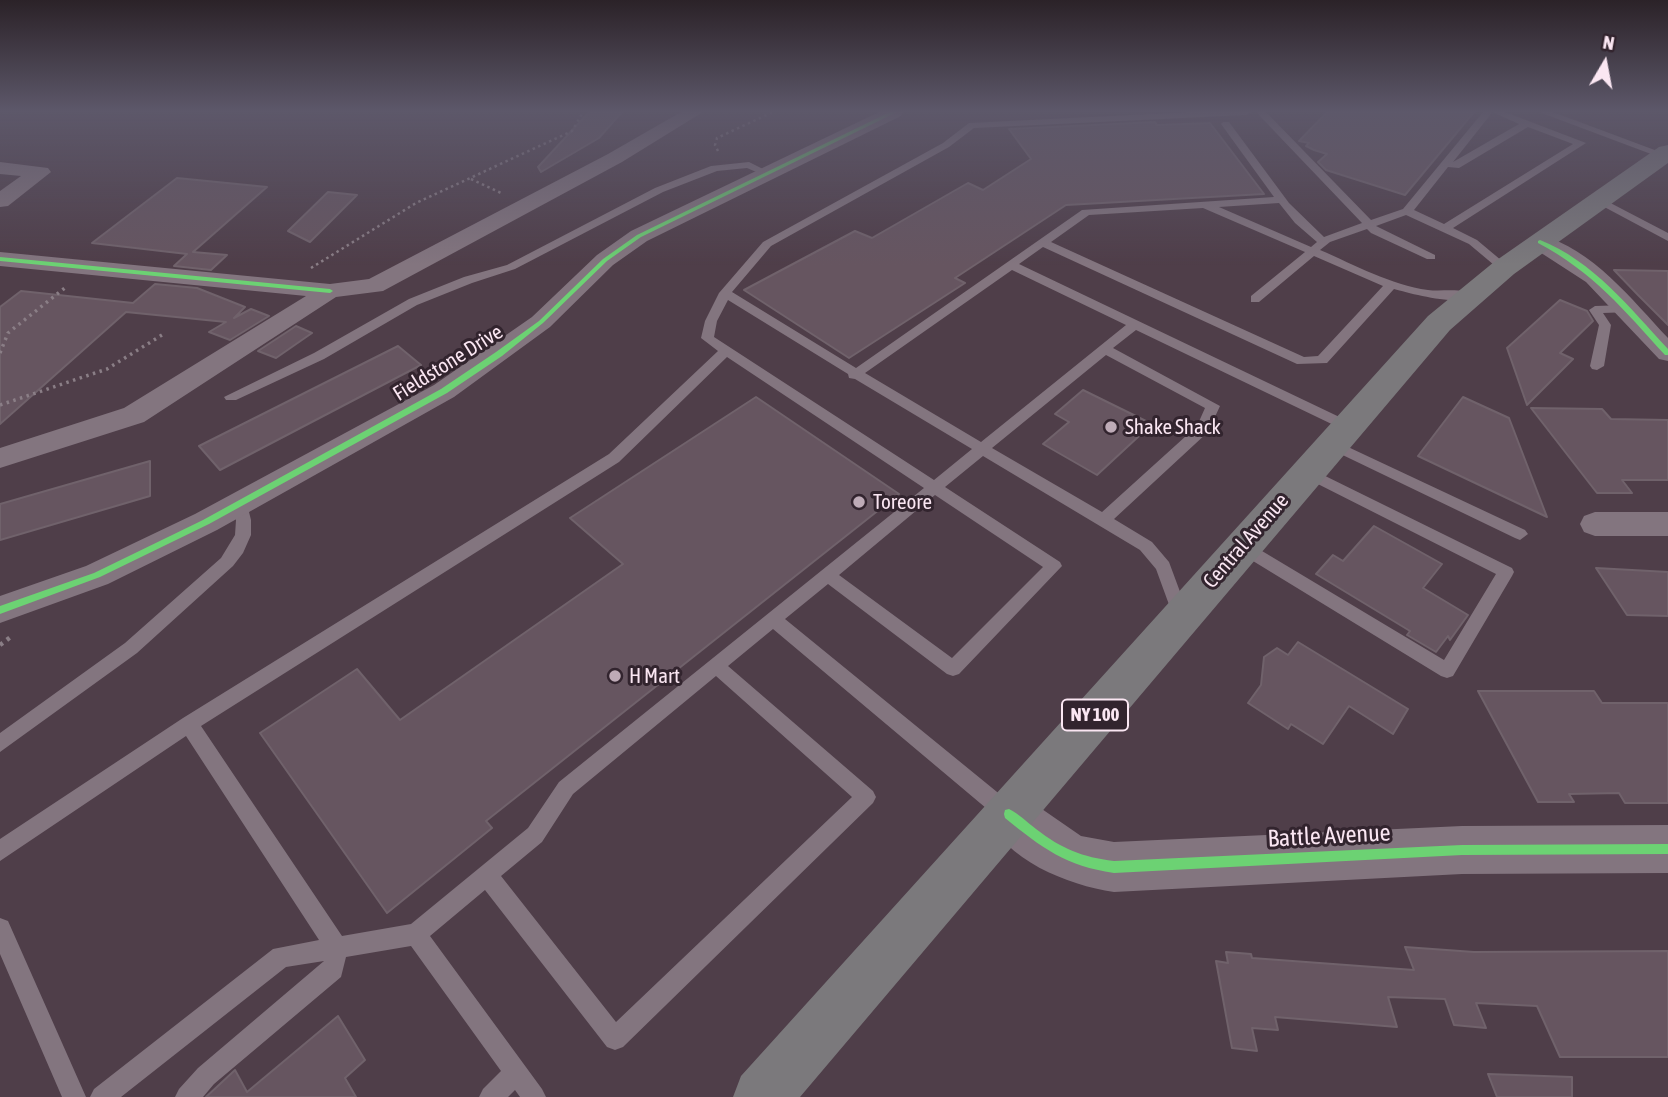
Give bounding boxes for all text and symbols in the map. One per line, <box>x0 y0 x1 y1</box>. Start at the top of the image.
north arrow <box>1570 28 1640 98</box>
text: N <box>1601 31 1616 54</box>
street label: Fieldstone Drive <box>388 319 508 407</box>
place label: Shake Shack <box>1125 414 1221 440</box>
marker: Shake Shack <box>1103 419 1119 435</box>
street label: Central Avenue <box>1198 488 1294 594</box>
place label: Toreore <box>873 489 932 515</box>
marker: Toreore <box>851 494 867 510</box>
place label: H Mart <box>629 663 680 689</box>
marker: H Mart <box>607 668 623 684</box>
road number: NY 100 <box>1062 700 1128 730</box>
street label: Battle Avenue <box>1267 818 1391 854</box>

